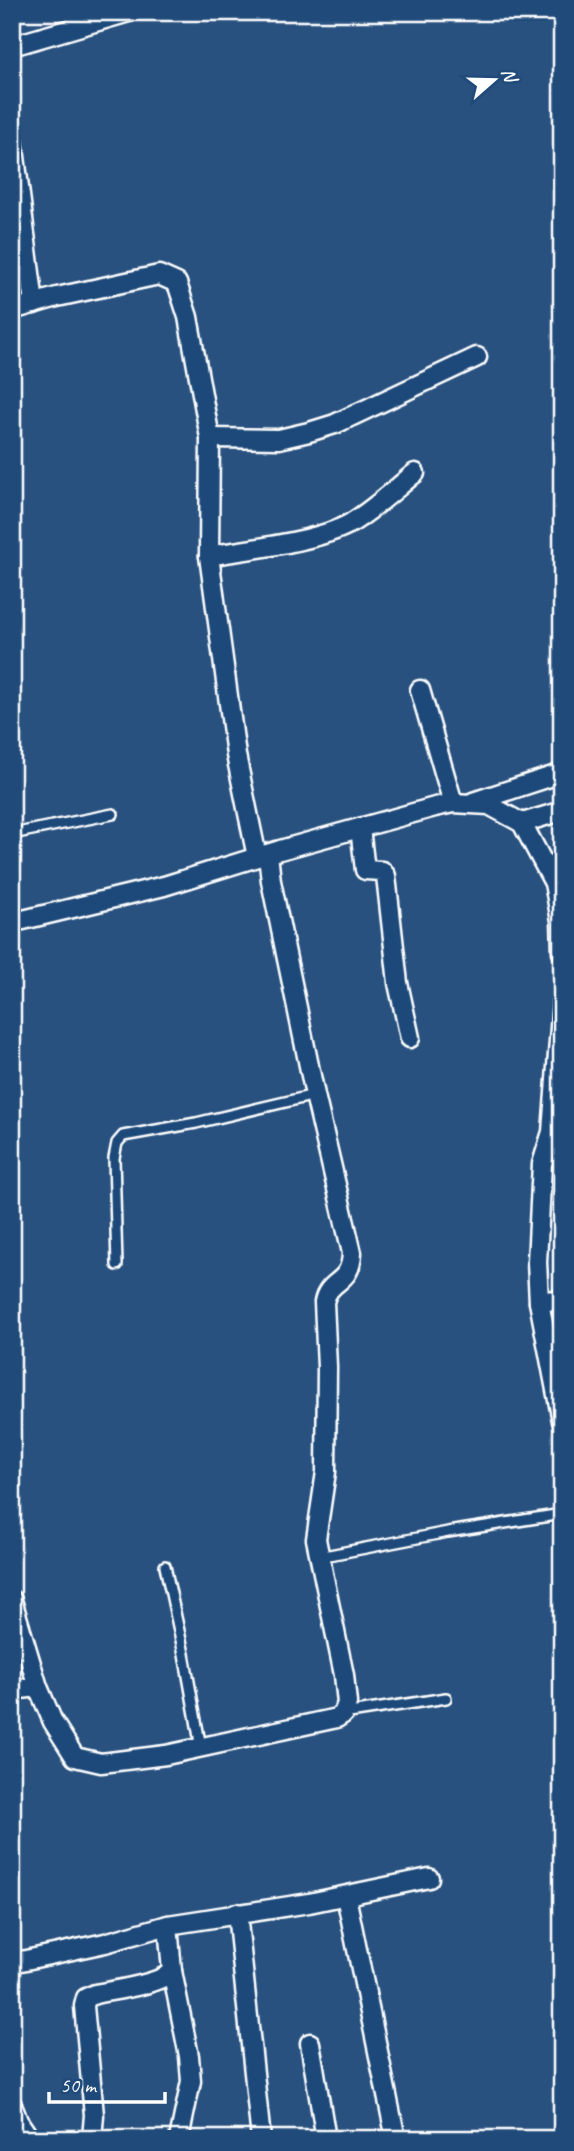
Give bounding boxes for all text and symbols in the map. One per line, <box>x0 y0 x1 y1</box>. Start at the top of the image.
north arrow <box>458 46 528 116</box>
text: N <box>496 65 523 87</box>
scale bar <box>49 2060 164 2104</box>
text: 50 m <box>60 2072 98 2098</box>

